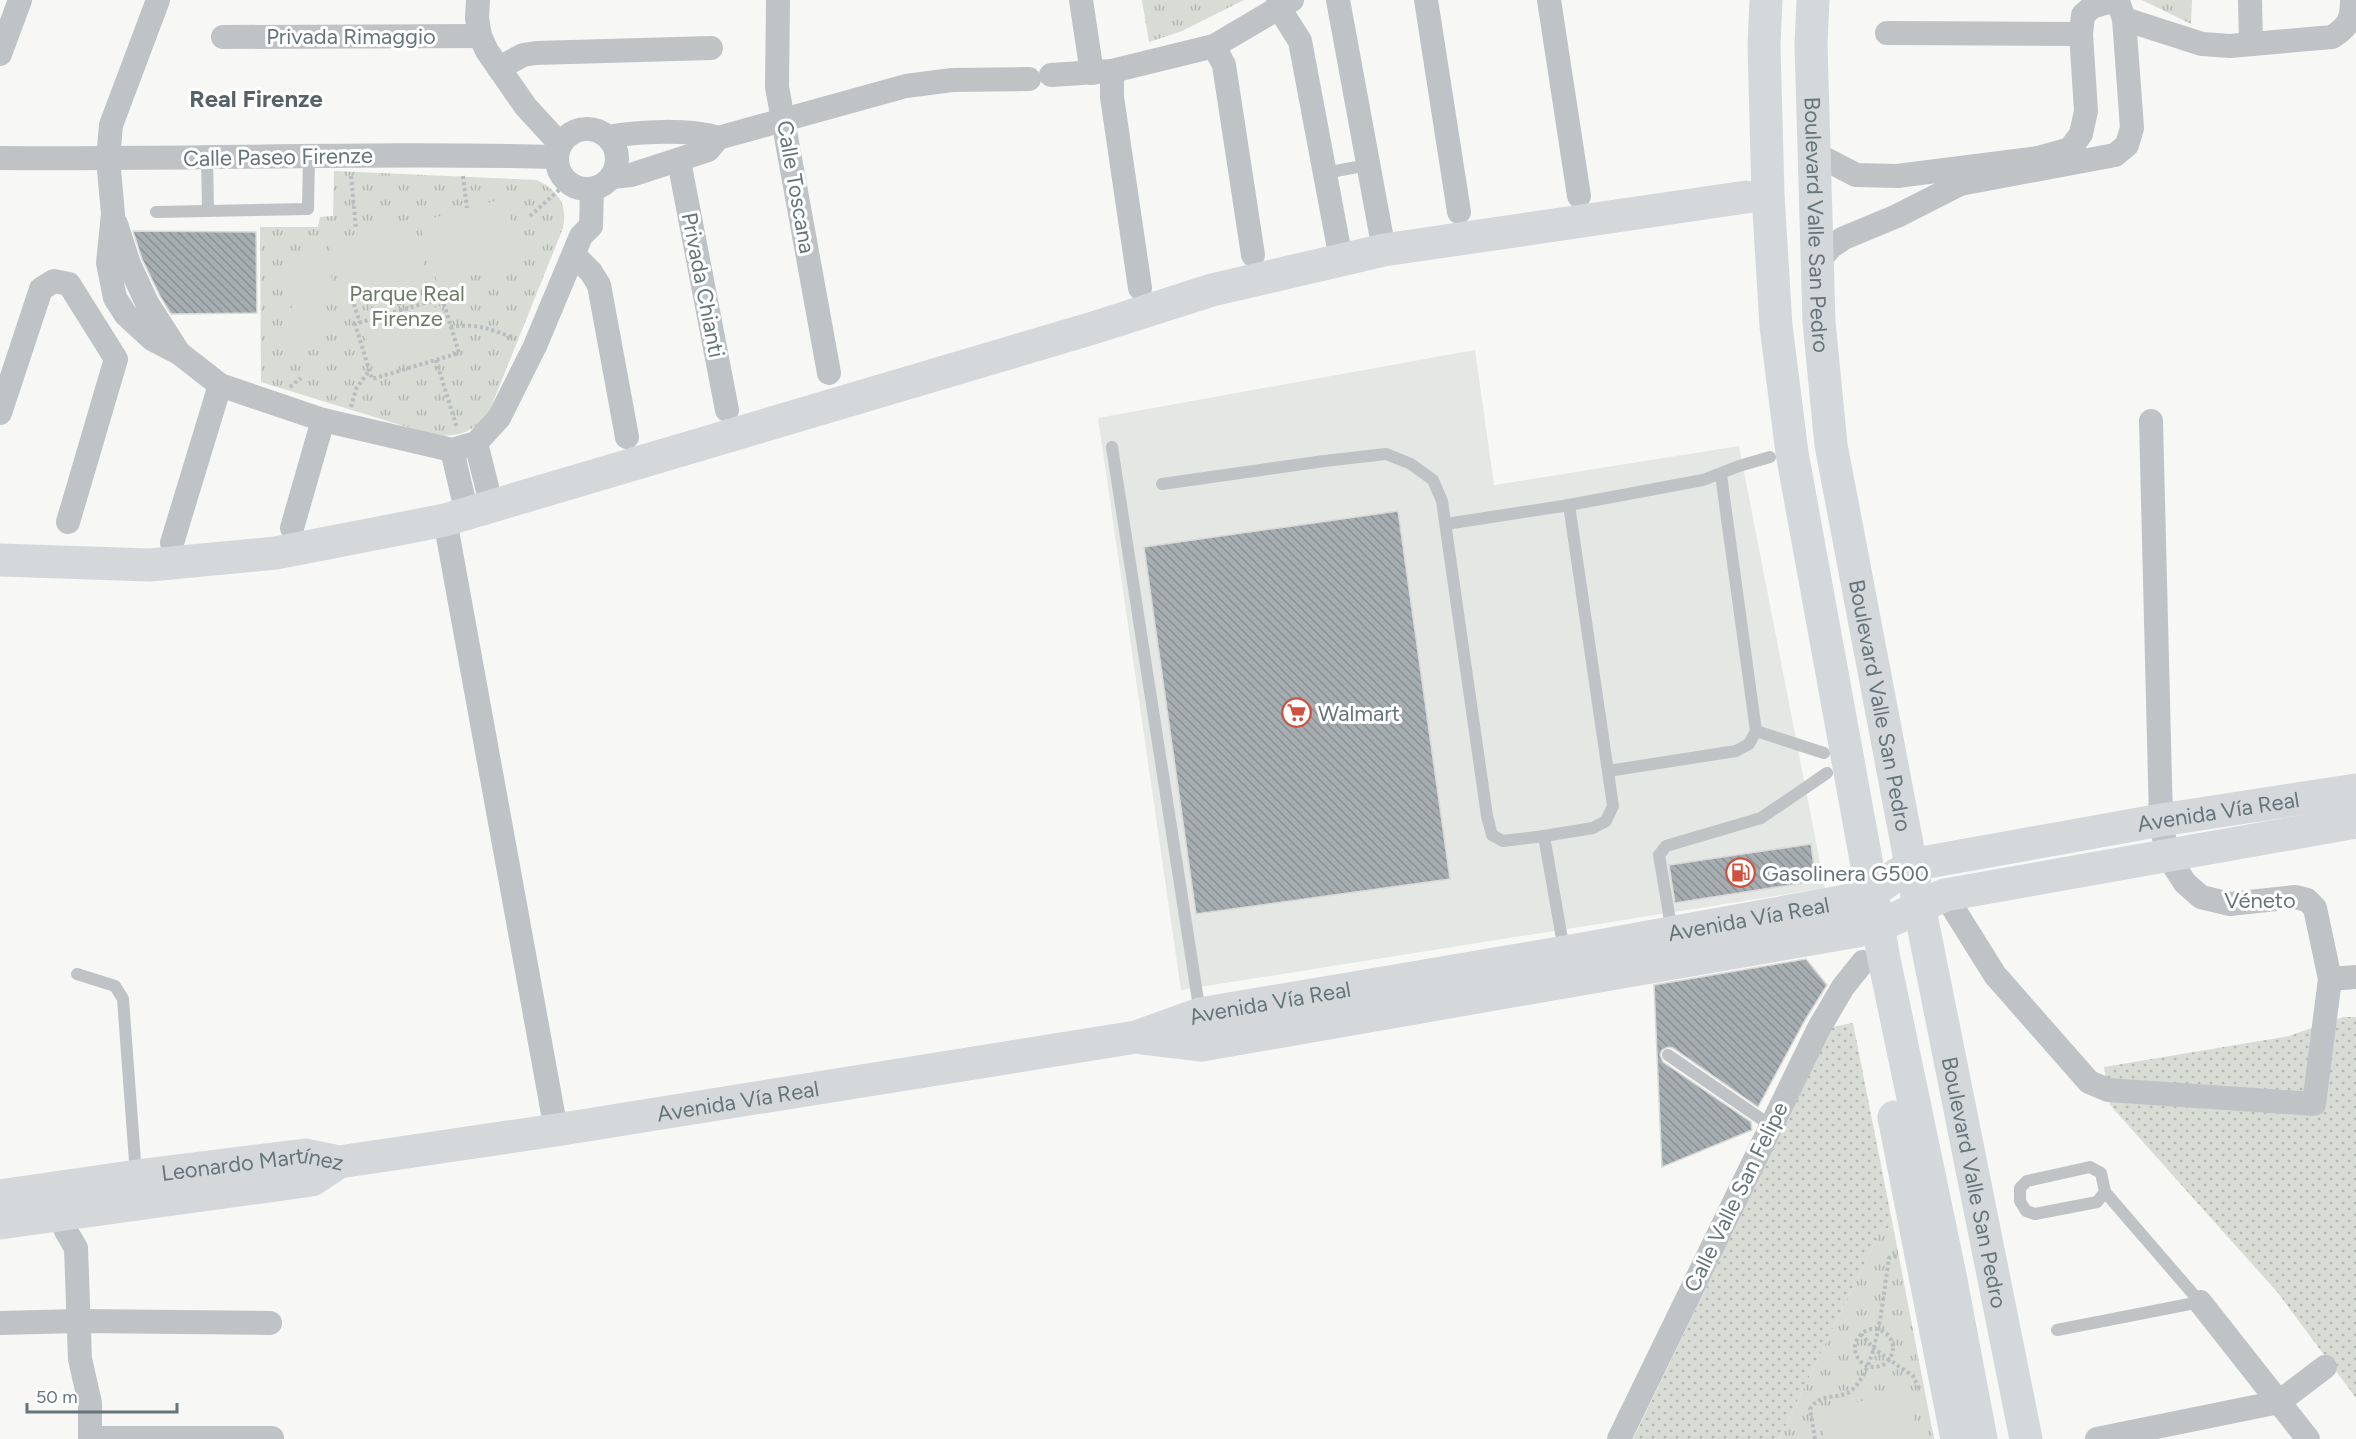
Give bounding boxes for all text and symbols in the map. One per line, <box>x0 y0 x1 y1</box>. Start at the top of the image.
street label: Privada Rimaggio <box>266 23 436 50</box>
district label: Real Firenze <box>189 84 323 113</box>
street label: Boulevard Valle San Pedro <box>1799 96 1835 354</box>
street label: Calle Toscana <box>771 118 821 256</box>
street label: Calle Paseo Firenze <box>183 142 373 172</box>
street label: Privada Chianti <box>676 210 730 360</box>
park label: Parque Real Firenze <box>349 280 465 332</box>
street label: Boulevard Valle San Pedro <box>1843 577 1918 834</box>
supermarket icon: Walmart <box>1281 697 1313 729</box>
place label: Walmart <box>1318 700 1400 727</box>
street label: Avenida Vía Real <box>2135 785 2301 838</box>
fuel station icon: Gasolinera G500 <box>1725 857 1757 889</box>
place label: Gasolinera G500 <box>1762 860 1929 887</box>
street label: Véneto <box>2224 887 2296 914</box>
street label: Avenida Vía Real <box>1666 891 1831 947</box>
street label: Avenida Vía Real <box>1185 975 1353 1030</box>
street label: Boulevard Valle San Pedro <box>1936 1054 2013 1311</box>
street label: Avenida Vía Real <box>655 1075 821 1127</box>
street label: Calle Valle San Felipe <box>1678 1098 1794 1296</box>
street label: Leonardo Martínez <box>160 1142 346 1186</box>
scale bar <box>27 1376 177 1414</box>
text: 50 m <box>36 1386 78 1408</box>

